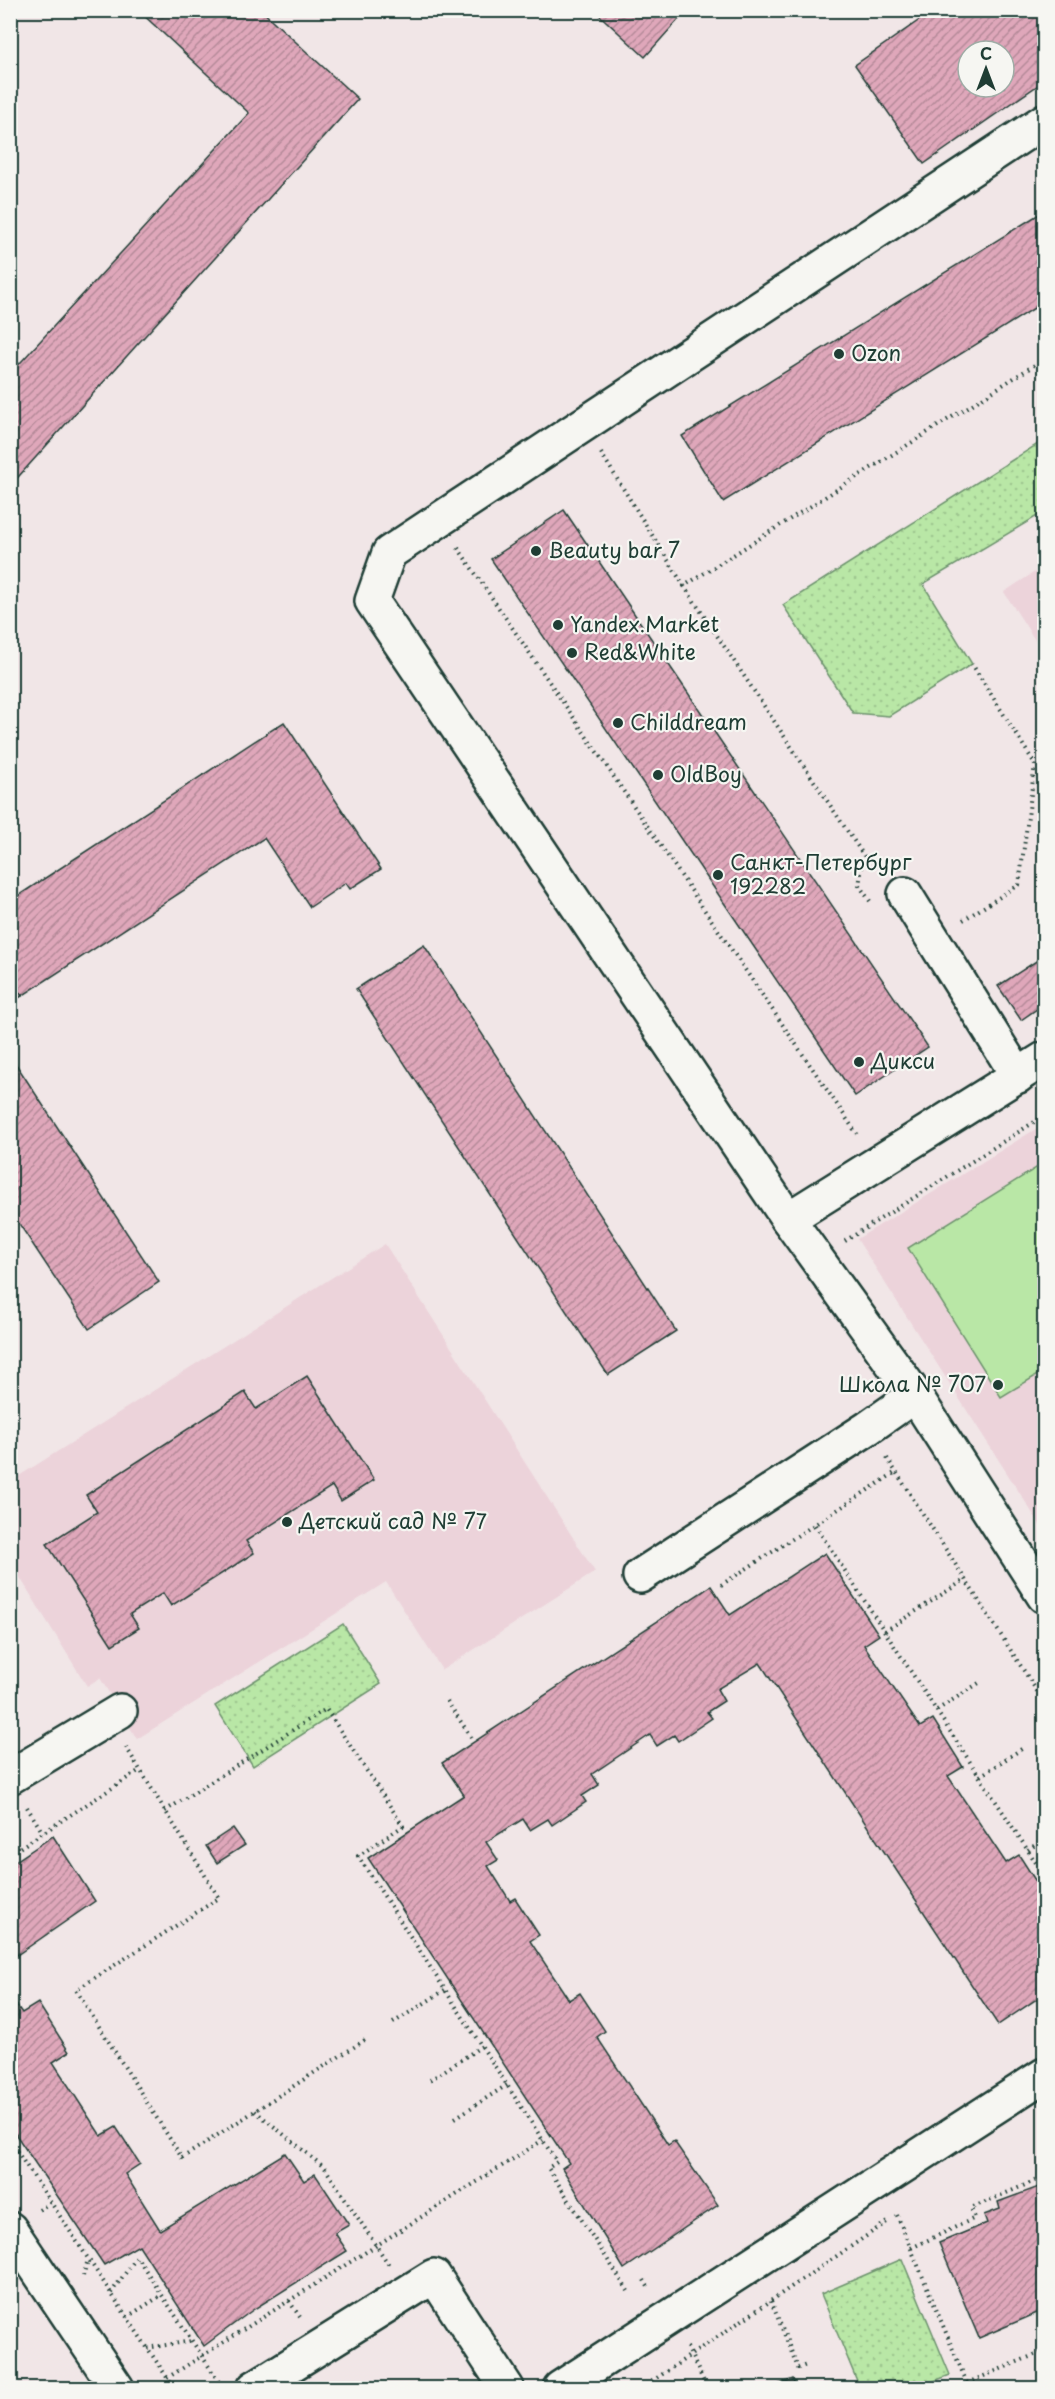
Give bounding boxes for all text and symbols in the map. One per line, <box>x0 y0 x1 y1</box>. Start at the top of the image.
north arrow <box>956 39 1016 99</box>
text: С <box>980 41 992 65</box>
place label: Ozon <box>851 336 901 368</box>
marker: Ozon <box>832 347 846 361</box>
place label: Beauty bar 7 <box>548 533 680 565</box>
marker: Beauty bar 7 <box>529 544 543 558</box>
place label: Yandex.Market <box>570 607 719 639</box>
marker: Yandex.Market <box>551 618 565 632</box>
place label: Red&White <box>584 635 696 667</box>
marker: Red&White <box>565 646 579 660</box>
place label: Childdream <box>630 705 747 737</box>
marker: Childdream <box>611 716 625 730</box>
place label: OldBoy <box>670 757 742 789</box>
marker: OldBoy <box>651 768 665 782</box>
place label: Санкт-Петербург 192282 <box>730 845 912 901</box>
marker: Санкт-Петербург 192282 <box>711 868 725 882</box>
place label: Дикси <box>870 1044 935 1076</box>
marker: Дикси <box>852 1055 866 1069</box>
place label: Школа № 707 <box>839 1367 986 1399</box>
marker: Школа № 707 <box>991 1378 1005 1392</box>
place label: Детский сад № 77 <box>298 1504 487 1536</box>
marker: Детский сад № 77 <box>280 1515 294 1529</box>

